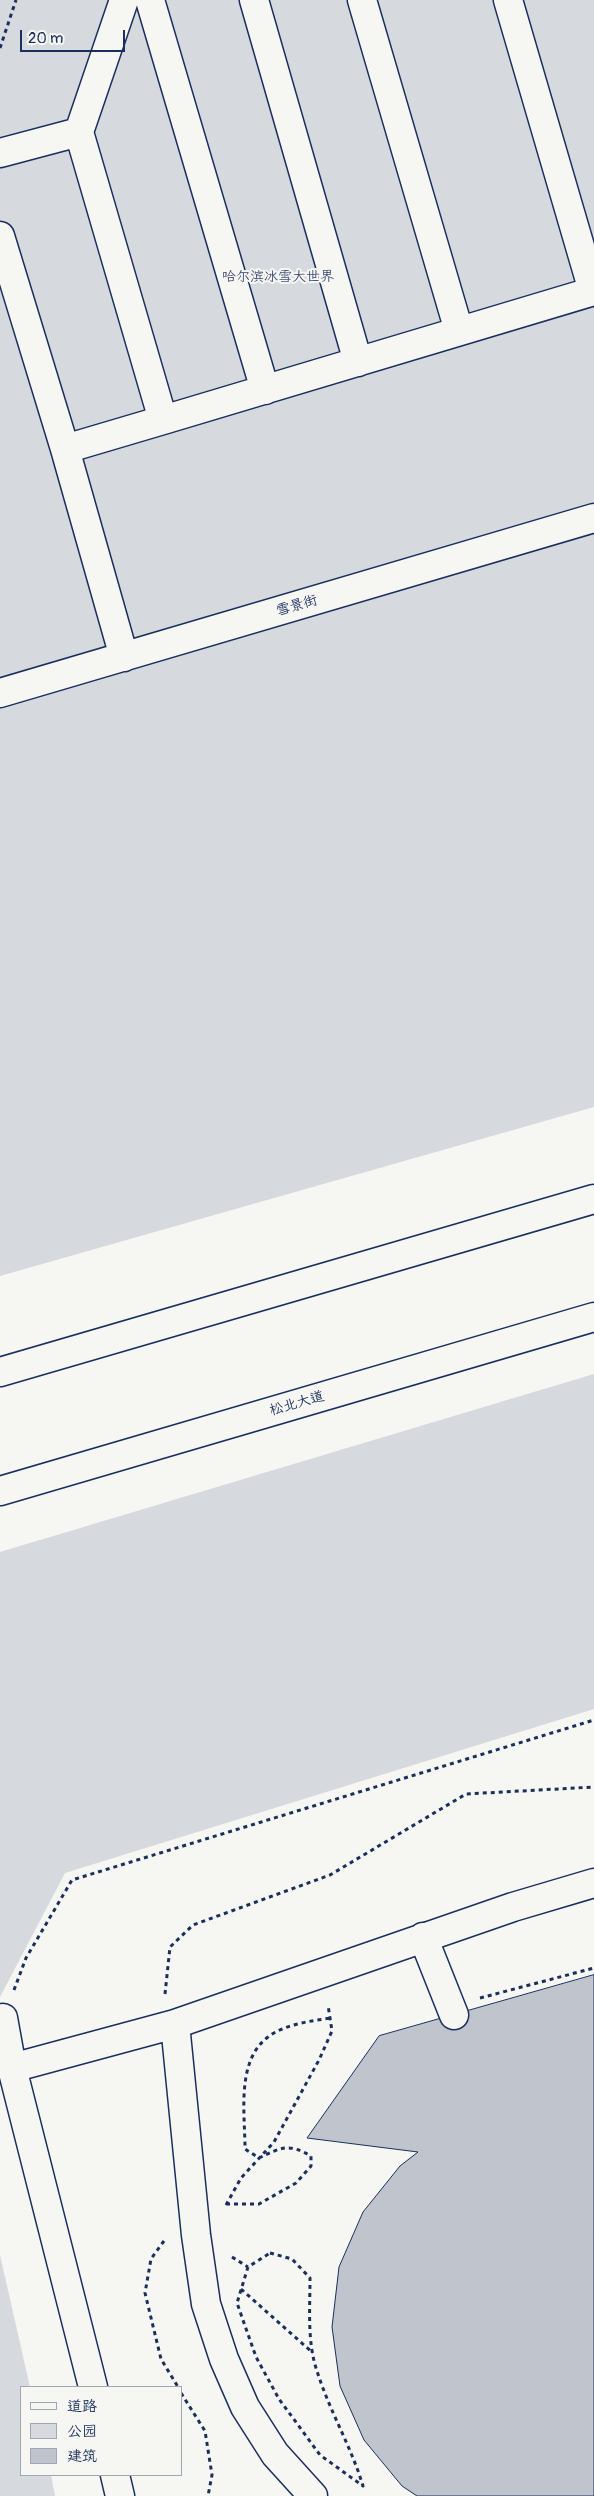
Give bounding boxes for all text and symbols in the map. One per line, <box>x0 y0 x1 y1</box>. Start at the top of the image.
scale bar <box>22 20 128 52</box>
text: 20 m <box>28 29 63 48</box>
park label: 哈尔滨冰雪大世界 <box>222 269 334 285</box>
street label: 雪景街 <box>274 592 320 620</box>
street label: 松北大道 <box>268 1388 326 1420</box>
legend <box>20 2386 182 2476</box>
text: 道路 <box>67 2397 97 2416</box>
text: 公园 <box>67 2422 97 2441</box>
text: 建筑 <box>67 2447 97 2466</box>

